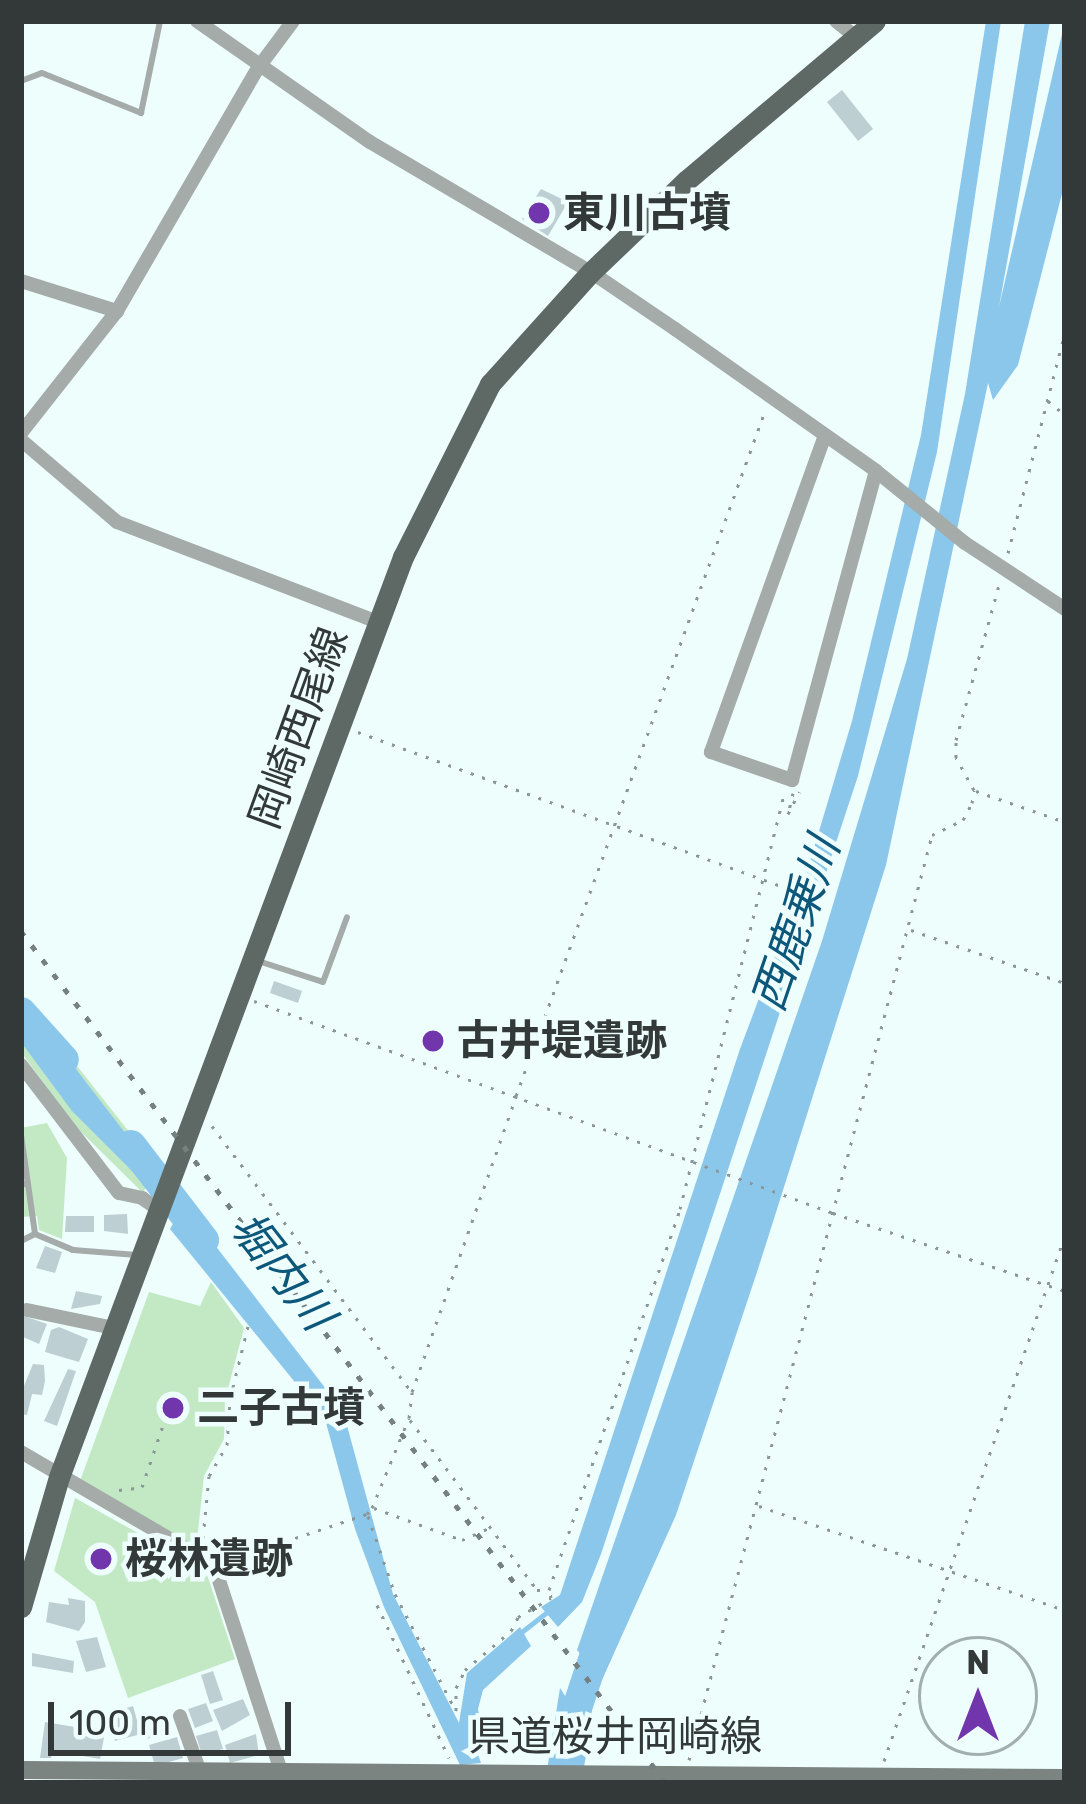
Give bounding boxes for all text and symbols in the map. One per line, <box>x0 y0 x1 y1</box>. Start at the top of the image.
place label: 東川古墳 <box>563 188 731 238</box>
marker: 東川古墳 <box>526 200 552 226</box>
street label: 岡崎西尾線 <box>239 621 359 835</box>
water label: 西鹿乗川 <box>741 830 851 1018</box>
place label: 古井堤遺跡 <box>457 1016 667 1066</box>
marker: 古井堤遺跡 <box>420 1028 446 1054</box>
water label: 堀内川 <box>219 1201 345 1341</box>
place label: 二子古墳 <box>197 1383 365 1433</box>
marker: 二子古墳 <box>160 1395 186 1421</box>
place label: 桜林遺跡 <box>125 1534 293 1584</box>
marker: 桜林遺跡 <box>88 1546 114 1572</box>
north arrow <box>918 1636 1038 1756</box>
text: N <box>966 1643 990 1682</box>
scale bar <box>54 1678 297 1752</box>
text: 100 m <box>69 1701 171 1744</box>
street label: 県道桜井岡崎線 <box>468 1712 762 1762</box>

